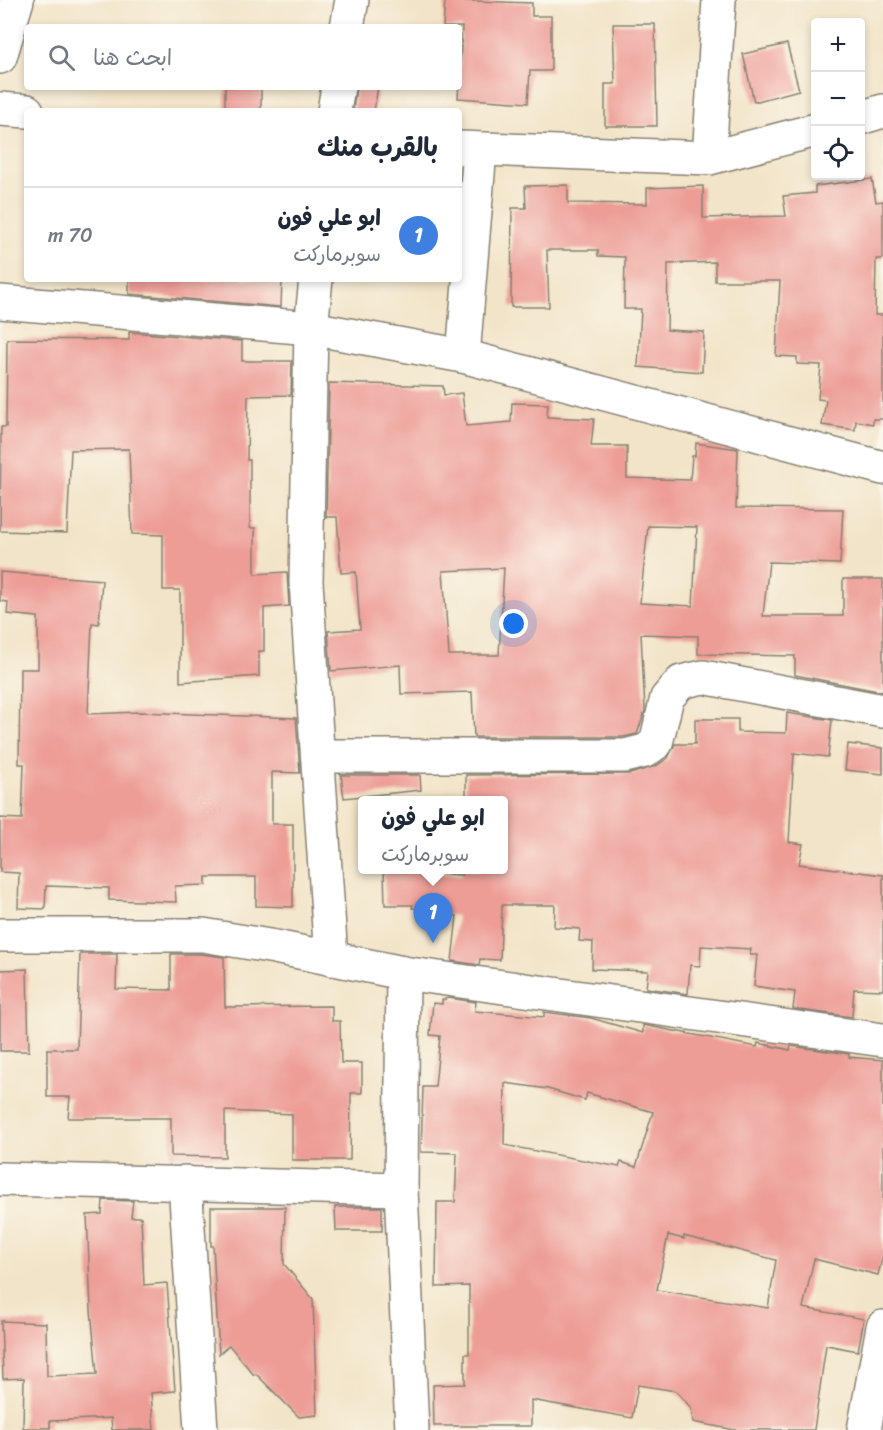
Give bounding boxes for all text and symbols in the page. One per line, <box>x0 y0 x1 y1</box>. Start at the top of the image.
map controls <box>811 18 865 180</box>
button: + <box>811 18 865 72</box>
search box <box>24 24 462 90</box>
text: ابحث هنا <box>93 38 172 77</box>
icon: search <box>45 41 78 74</box>
button: − <box>811 72 865 126</box>
text: بالقرب منك <box>317 124 438 170</box>
button: locate <box>811 126 865 180</box>
text: ابو علي فون <box>278 198 381 237</box>
text: 70 m <box>48 218 93 253</box>
text: 1 <box>414 218 423 253</box>
text: سوبرماركت <box>293 237 381 272</box>
your location <box>499 609 528 638</box>
popup <box>358 796 508 874</box>
text: ابو علي فون <box>381 798 485 837</box>
text: سوبرماركت <box>381 837 469 872</box>
pin: 1 <box>414 894 452 943</box>

